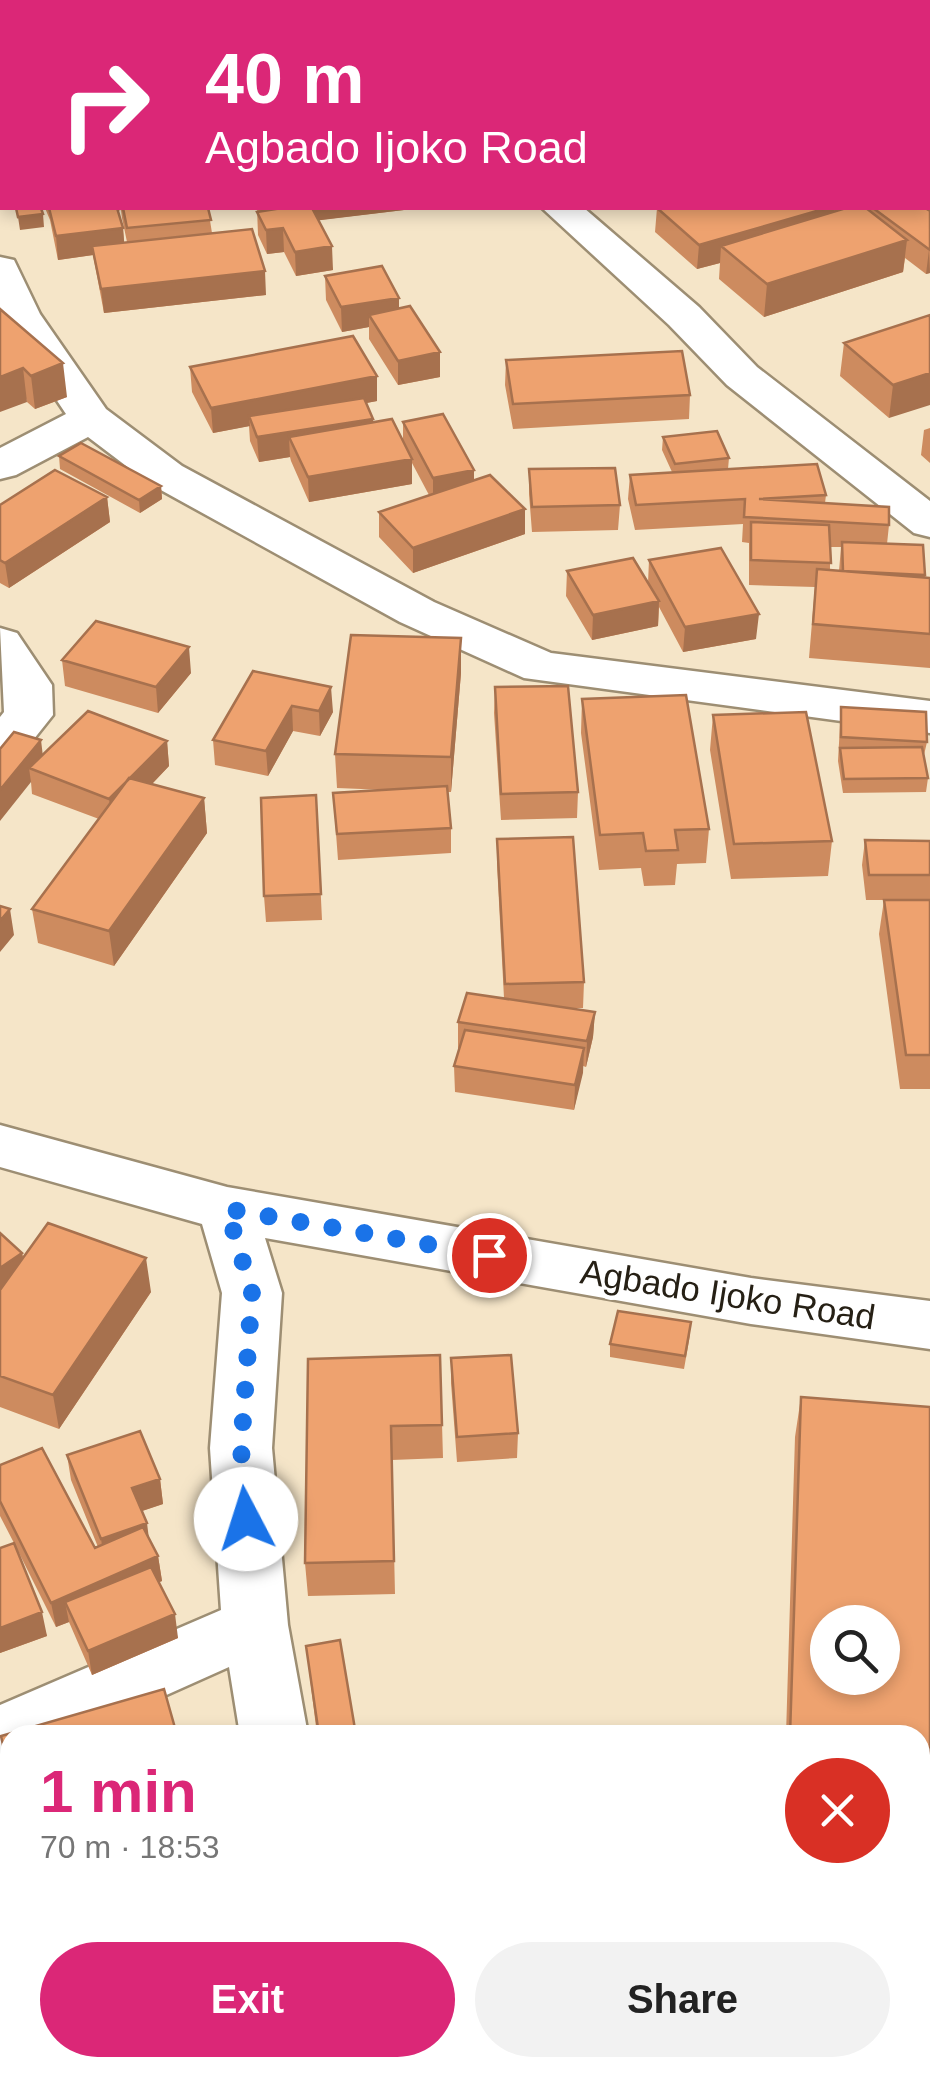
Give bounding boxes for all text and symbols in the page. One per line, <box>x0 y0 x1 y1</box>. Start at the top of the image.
icon: right <box>40 40 170 170</box>
text: 40 m <box>205 40 365 118</box>
text: Agbado Ijoko Road <box>205 122 588 173</box>
pin <box>447 1213 532 1298</box>
icon: arrive <box>462 1228 517 1283</box>
street label: Agbado Ijoko Road <box>578 1251 878 1337</box>
position arrow <box>194 1467 298 1571</box>
map controls <box>810 1605 900 1695</box>
button: search <box>810 1605 900 1695</box>
text: 1 min <box>40 1758 197 1825</box>
button: close <box>785 1758 890 1863</box>
text: 70 m · 18:53 <box>40 1829 220 1865</box>
button: Exit <box>40 1942 455 2057</box>
button: Share <box>475 1942 890 2057</box>

